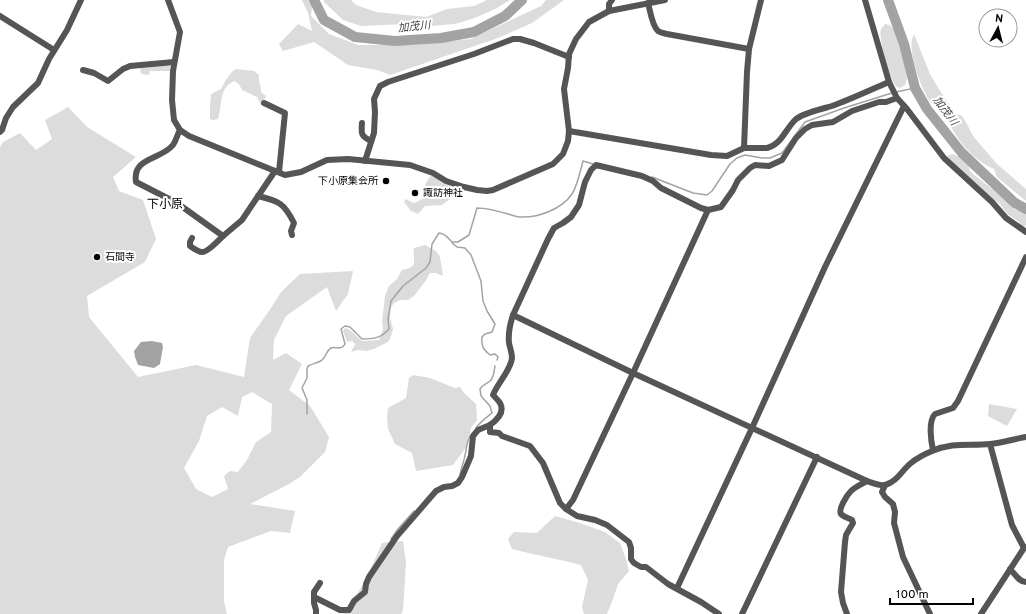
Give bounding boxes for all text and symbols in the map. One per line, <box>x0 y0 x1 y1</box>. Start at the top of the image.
north arrow <box>978 8 1018 48</box>
text: N <box>994 12 1004 26</box>
water label: 加茂川 <box>397 18 432 36</box>
water label: 加茂川 <box>929 94 961 129</box>
place label: 下小原集会所 <box>318 175 378 188</box>
marker: 下小原集会所 <box>381 176 391 186</box>
place label: 諏訪神社 <box>423 187 463 200</box>
marker: 諏訪神社 <box>410 188 420 198</box>
district label: 下小原 <box>147 197 183 213</box>
place label: 石間寺 <box>105 251 135 264</box>
marker: 石間寺 <box>92 252 102 262</box>
scale bar <box>890 580 973 606</box>
text: 100 m <box>896 587 929 603</box>

